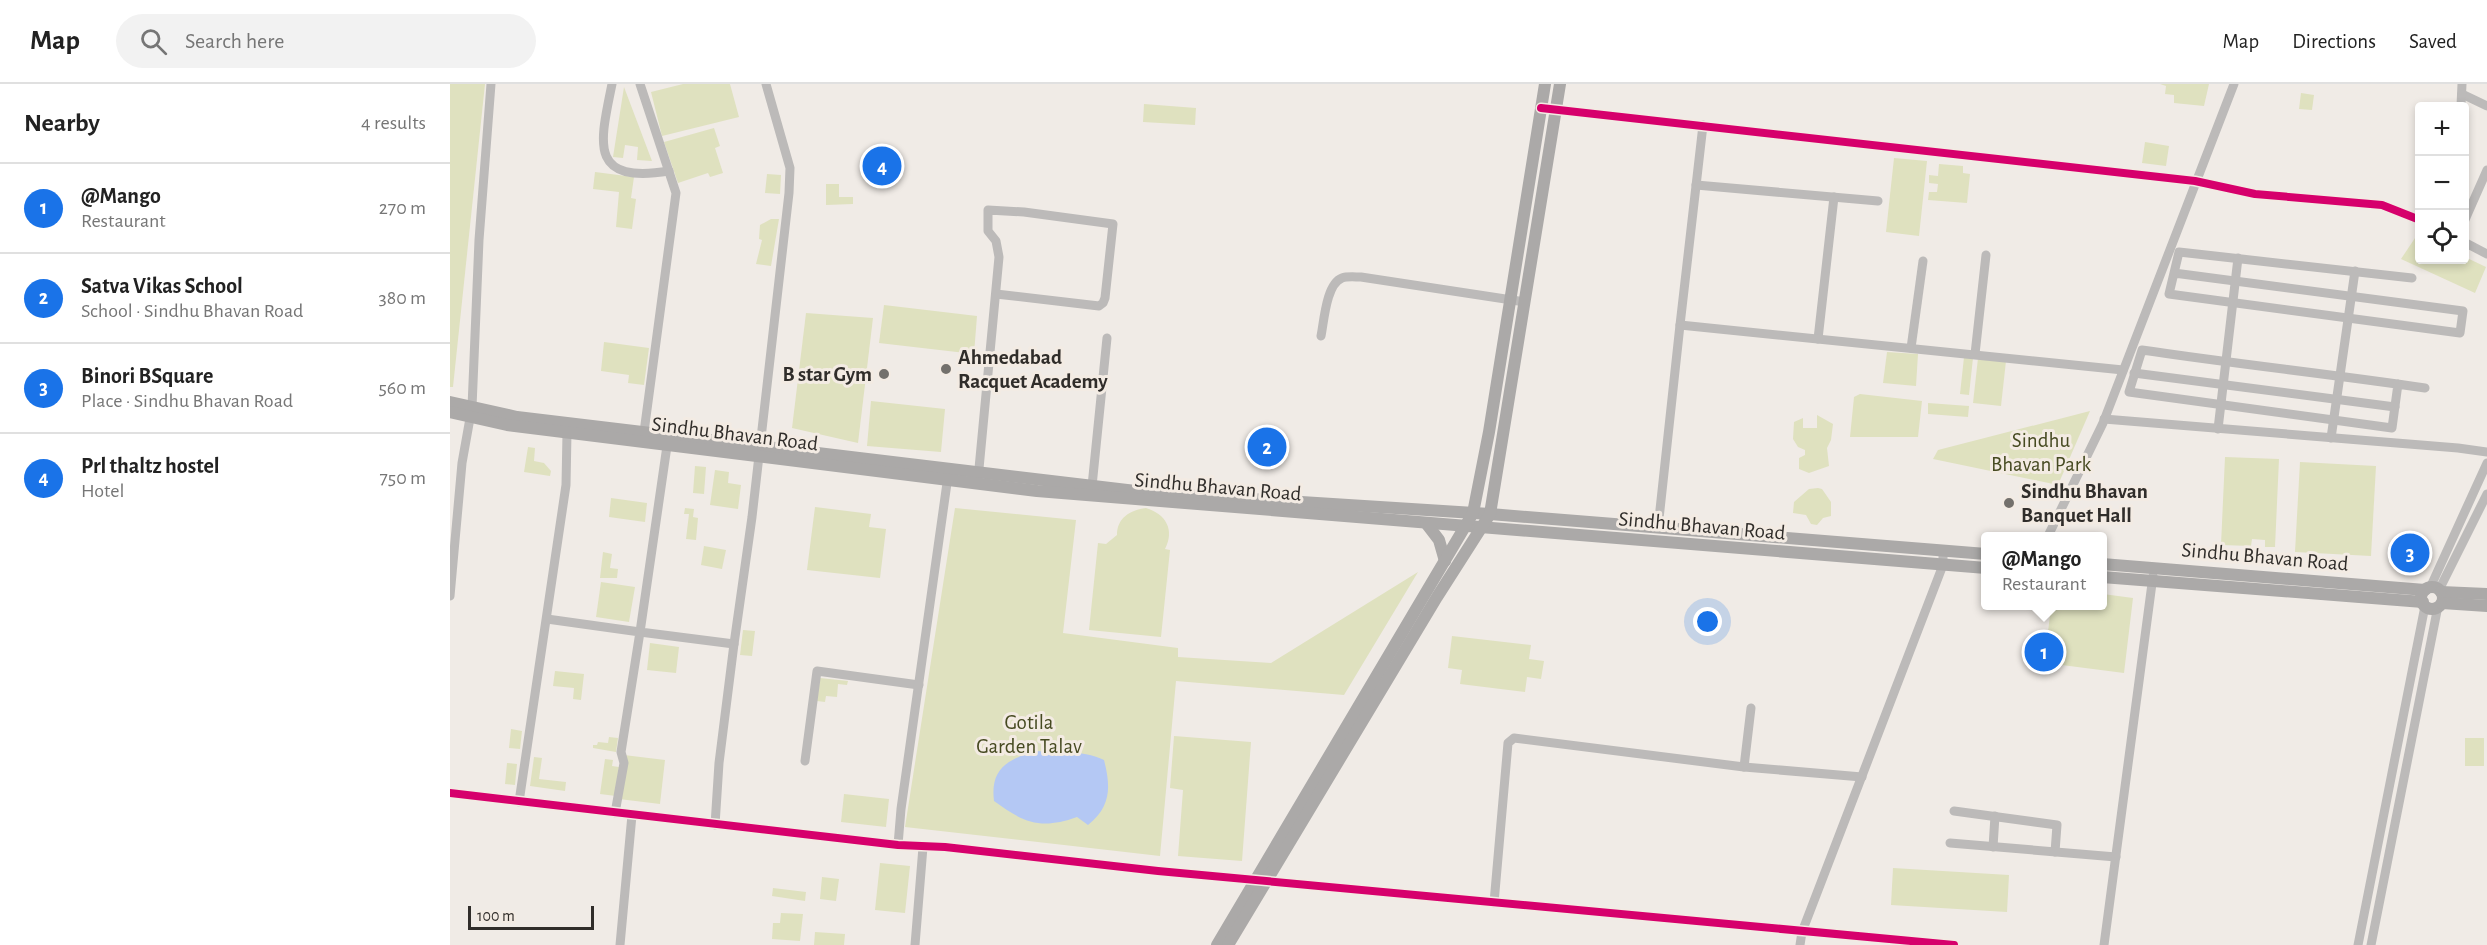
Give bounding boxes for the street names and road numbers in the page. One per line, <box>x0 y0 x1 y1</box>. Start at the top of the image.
street label: Sindhu Bhavan Road <box>651 413 820 455</box>
street label: Sindhu Bhavan Road <box>1134 469 1302 505</box>
street label: Sindhu Bhavan Road <box>1618 508 1786 544</box>
street label: Sindhu Bhavan Road <box>2181 539 2349 575</box>

